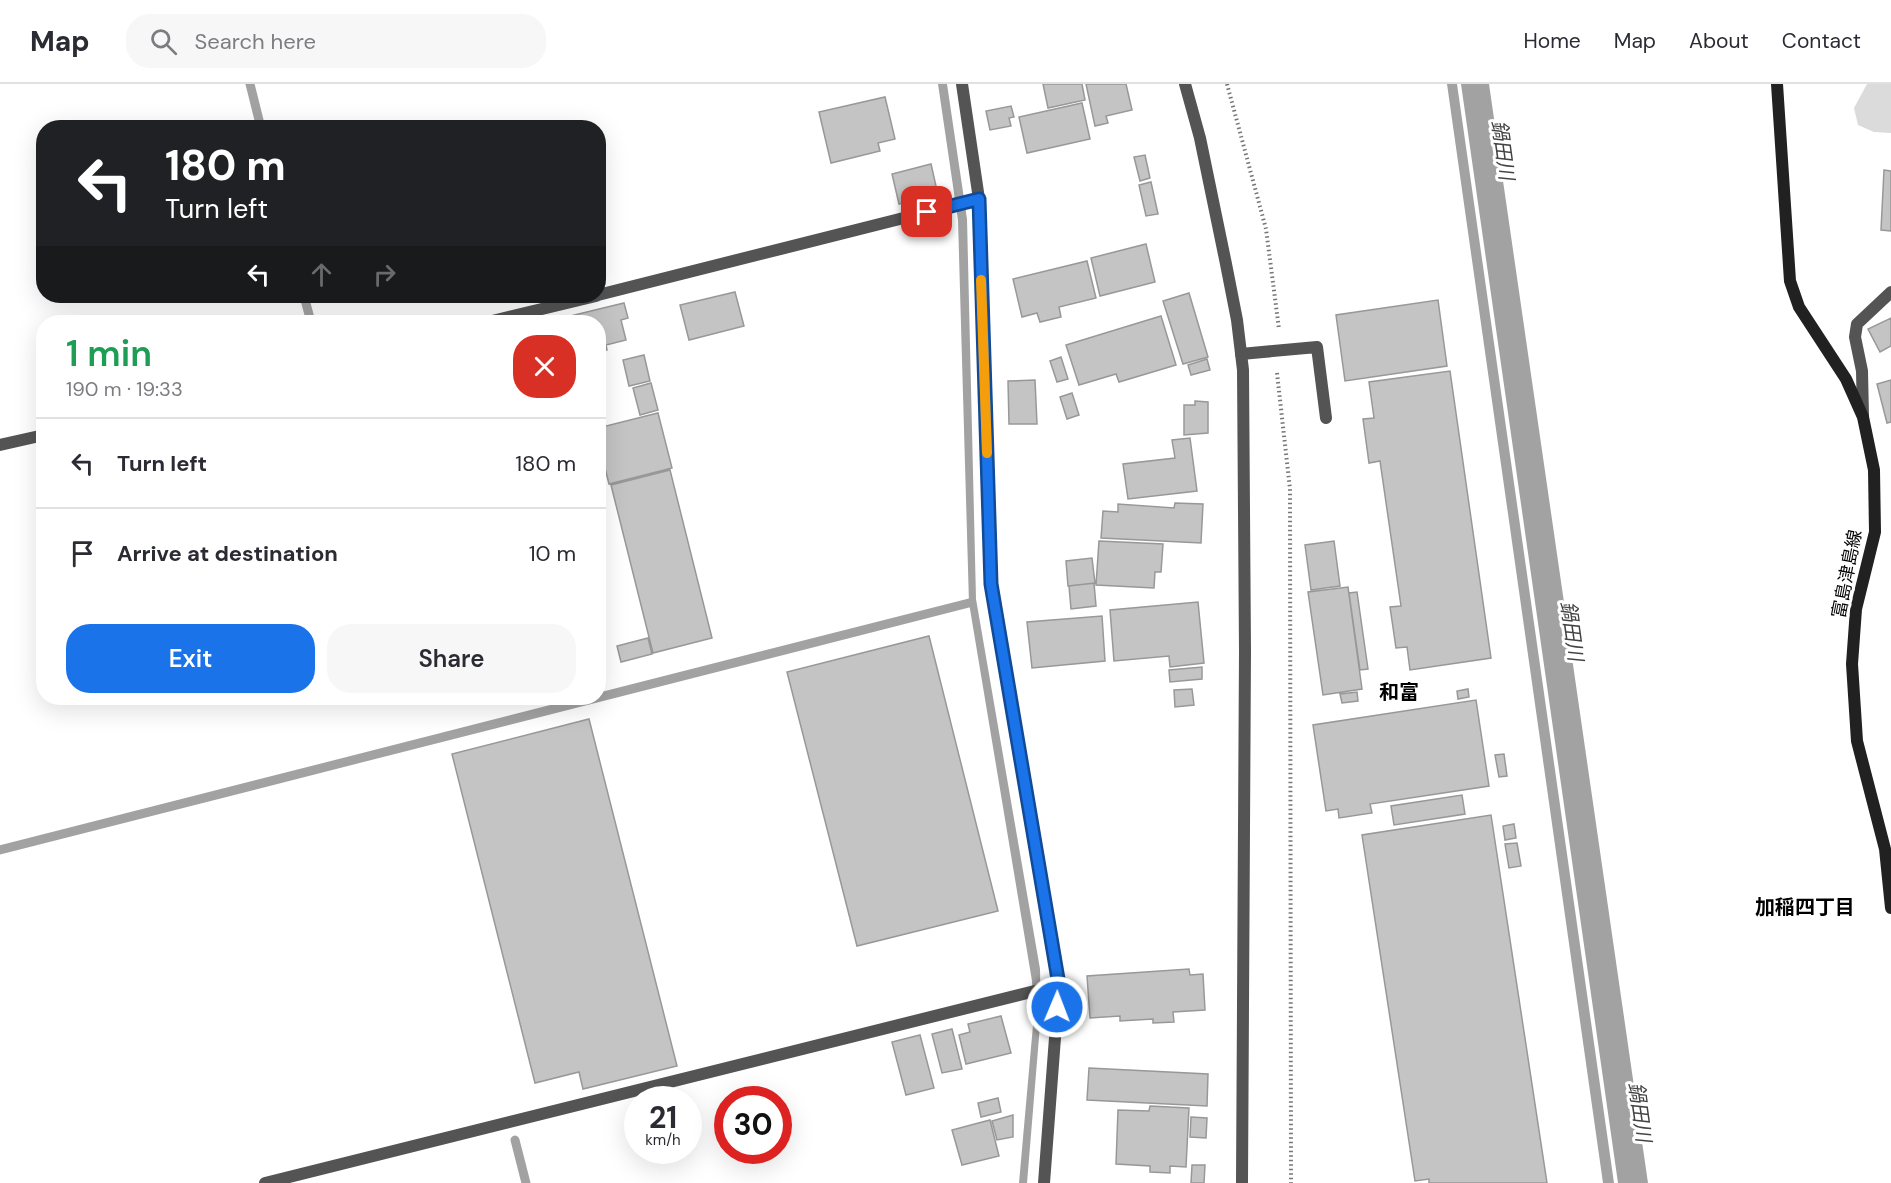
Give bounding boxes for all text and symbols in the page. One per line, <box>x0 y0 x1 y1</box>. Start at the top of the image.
search box <box>126 14 546 68</box>
text: Map <box>30 23 90 60</box>
icon: search <box>147 25 180 58</box>
text: Search here <box>195 27 316 56</box>
text: Home <box>1523 27 1581 55</box>
text: Map <box>1614 27 1656 55</box>
text: About <box>1689 27 1749 55</box>
text: Contact <box>1782 27 1861 55</box>
water label: 鍋田川 <box>1486 118 1520 183</box>
text: 180 m <box>165 138 286 193</box>
icon: left <box>66 144 144 222</box>
pin <box>901 186 952 237</box>
text: Turn left <box>165 191 268 226</box>
icon: arrive <box>910 195 943 228</box>
icon: left <box>242 258 275 291</box>
icon: ahead <box>305 258 338 291</box>
icon: right <box>368 258 401 291</box>
text: 1 min <box>66 330 152 377</box>
button: close <box>513 335 576 398</box>
text: 190 m · 19:33 <box>66 376 183 402</box>
icon: left <box>66 447 99 480</box>
text: Turn left <box>117 449 207 478</box>
text: 180 m <box>515 449 576 478</box>
street label: 富島津島線 <box>1827 528 1867 620</box>
icon: arrive <box>66 537 99 570</box>
text: Arrive at destination <box>117 539 338 568</box>
text: 10 m <box>529 539 576 568</box>
water label: 鍋田川 <box>1555 599 1589 664</box>
button: Exit <box>66 624 315 693</box>
button: Share <box>327 624 576 693</box>
district label: 和富 <box>1379 679 1419 705</box>
district label: 加稲四丁目 <box>1755 894 1855 920</box>
position arrow <box>1025 975 1089 1039</box>
water label: 鍋田川 <box>1623 1080 1657 1145</box>
speed limit sign: 30 <box>714 1086 792 1164</box>
text: 21 <box>649 1098 677 1137</box>
text: km/h <box>645 1130 681 1150</box>

